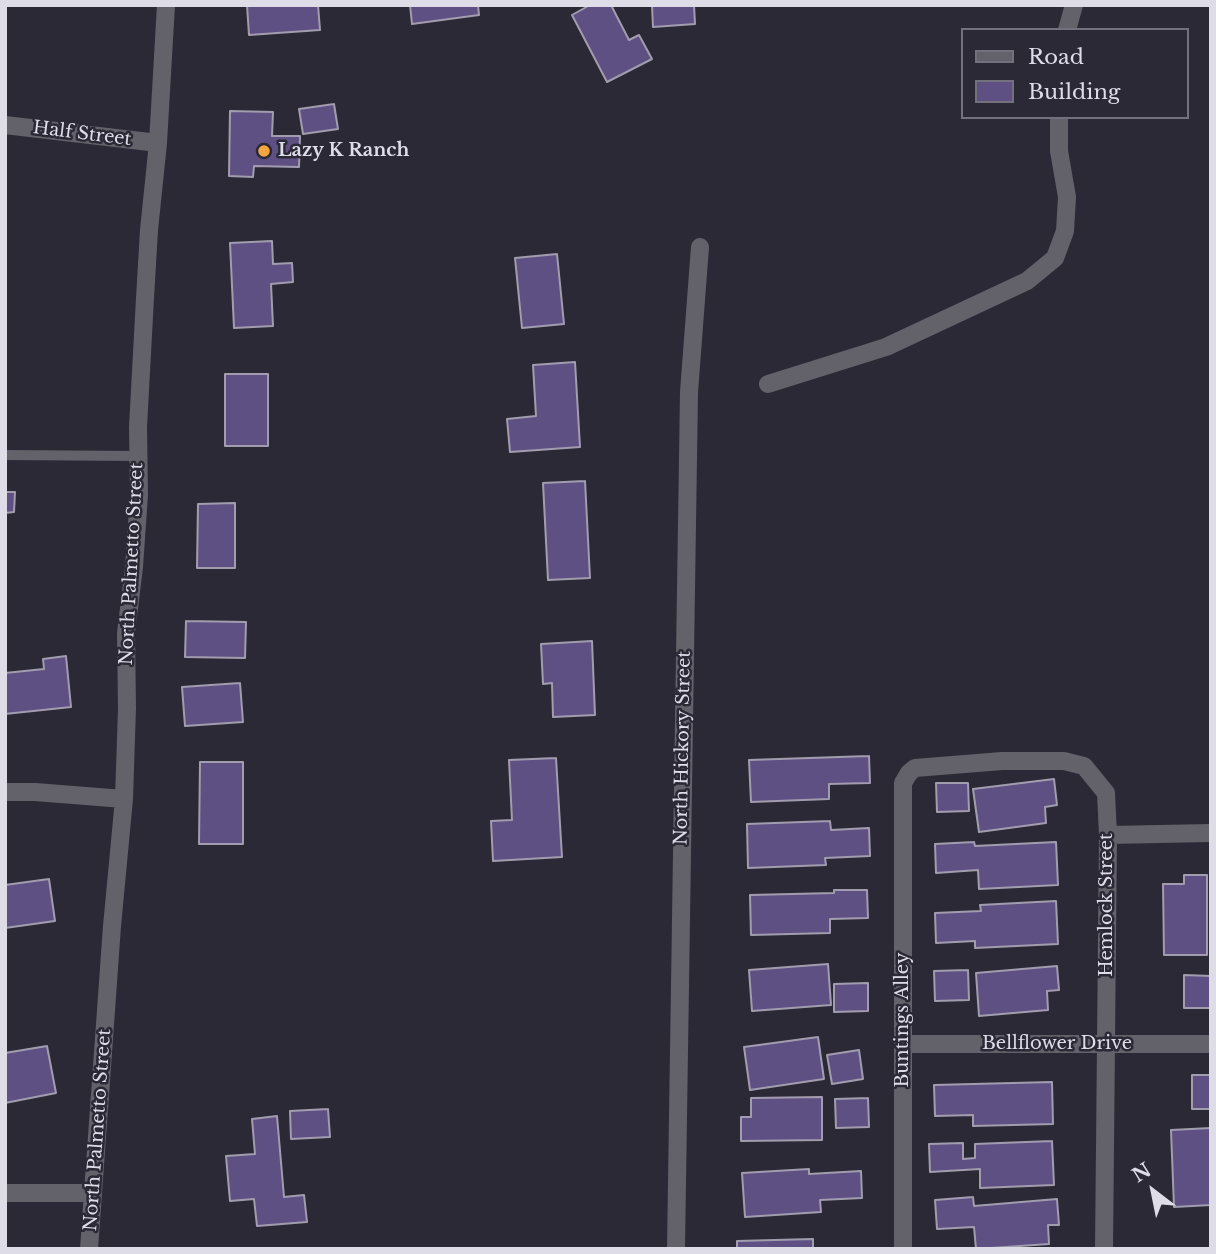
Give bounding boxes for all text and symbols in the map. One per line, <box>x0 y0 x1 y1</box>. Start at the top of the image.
legend <box>960 28 1188 119</box>
text: Road <box>1028 44 1084 70</box>
text: Building <box>1028 79 1120 105</box>
street label: Half Street <box>31 117 133 151</box>
place label: Lazy K Ranch <box>278 140 409 162</box>
marker: Lazy K Ranch <box>256 143 272 159</box>
street label: North Palmetto Street <box>116 462 148 666</box>
street label: North Hickory Street <box>671 651 695 845</box>
street label: Hemlock Street <box>1096 833 1118 977</box>
street label: Buntings Alley <box>892 953 914 1087</box>
street label: North Palmetto Street <box>80 1028 116 1232</box>
street label: Bellflower Drive <box>982 1033 1132 1055</box>
north arrow <box>1118 1156 1188 1226</box>
text: N <box>1128 1158 1155 1187</box>

